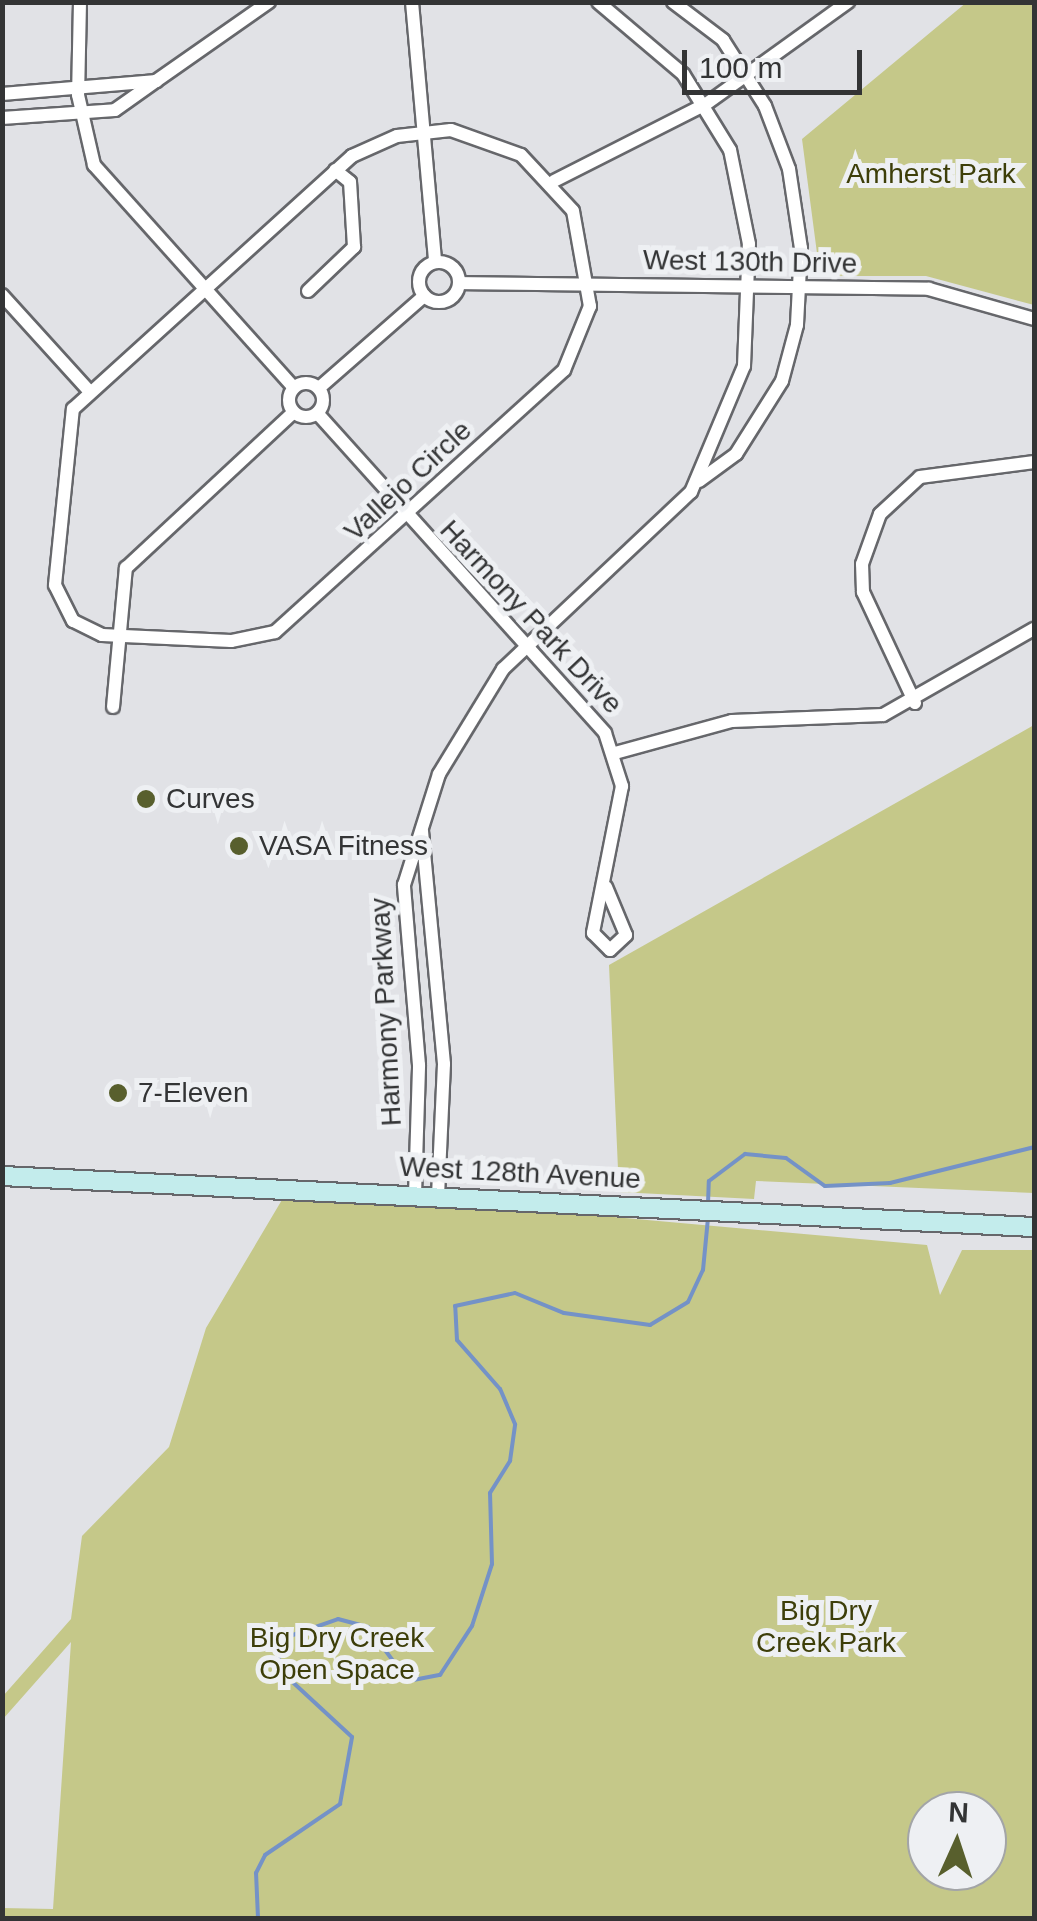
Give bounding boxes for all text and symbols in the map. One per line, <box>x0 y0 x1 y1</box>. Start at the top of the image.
scale bar <box>687 30 867 92</box>
text: 100 m <box>699 51 782 84</box>
park label: Amherst Park <box>846 157 1016 191</box>
street label: West 130th Drive <box>643 243 857 281</box>
street label: Vallejo Circle <box>338 414 478 548</box>
street label: Harmony Park Drive <box>433 513 629 721</box>
place label: Curves <box>166 782 255 816</box>
marker: Curves <box>135 788 157 810</box>
place label: VASA Fitness <box>259 829 430 863</box>
marker: VASA Fitness <box>228 835 250 857</box>
street label: Harmony Parkway <box>363 897 409 1127</box>
place label: 7-Eleven <box>138 1076 249 1110</box>
marker: 7-Eleven <box>107 1082 129 1104</box>
street label: West 128th Avenue <box>398 1150 642 1196</box>
park label: Big Dry Creek Park <box>756 1594 896 1660</box>
park label: Big Dry Creek Open Space <box>250 1621 424 1687</box>
north arrow <box>907 1791 1007 1891</box>
text: N <box>948 1797 969 1829</box>

